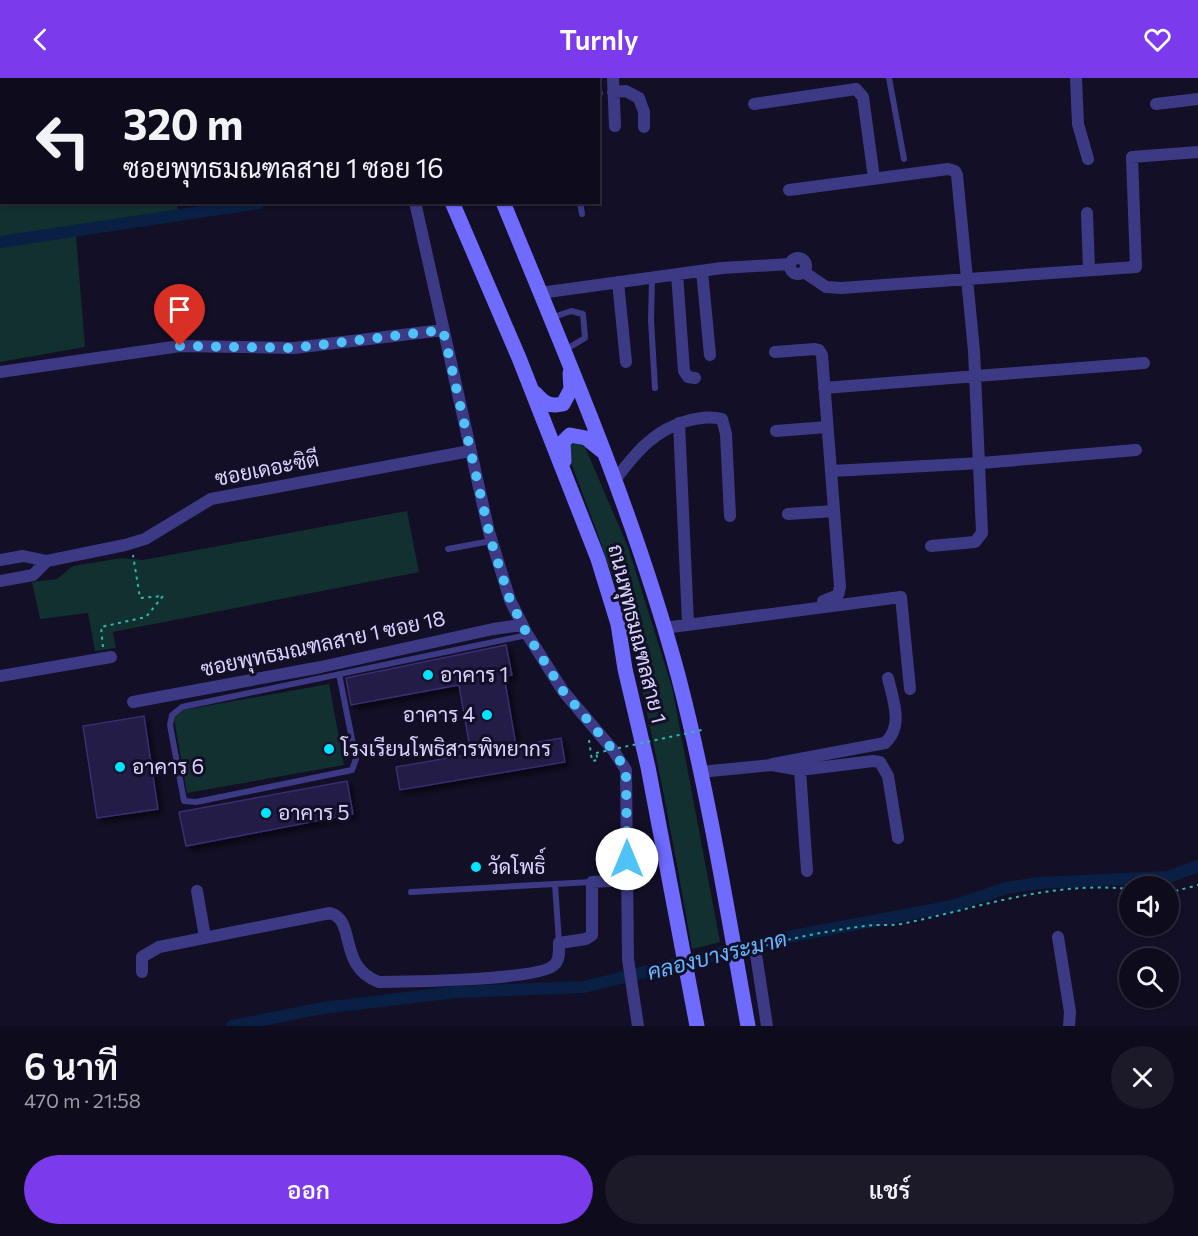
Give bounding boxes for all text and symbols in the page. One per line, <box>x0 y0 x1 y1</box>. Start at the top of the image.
icon: back <box>24 23 57 56</box>
text: Turnly <box>559 23 639 56</box>
icon: heart <box>1141 23 1174 56</box>
text: 320 m <box>123 97 243 149</box>
icon: left <box>24 102 102 180</box>
text: ซอยพุทธมณฑลสาย 1 ซอย 16 <box>123 151 444 184</box>
pin <box>154 284 205 346</box>
icon: arrive <box>163 293 196 326</box>
street label: ซอยเดอะซิตี <box>213 445 321 490</box>
street label: ถนนพุทธมณฑลสาย 1 <box>601 541 673 727</box>
street label: ซอยพุทธมณฑลสาย 1 ซอย 18 <box>198 604 448 684</box>
place label: อาคาร 1 <box>440 661 509 686</box>
marker: อาคาร 1 <box>421 668 435 682</box>
place label: อาคาร 4 <box>403 701 475 726</box>
marker: อาคาร 4 <box>480 708 494 722</box>
place label: โรงเรียนโพธิสารพิทยากร <box>340 735 551 760</box>
marker: โรงเรียนโพธิสารพิทยากร <box>322 742 336 756</box>
place label: อาคาร 6 <box>132 753 204 778</box>
marker: อาคาร 6 <box>113 760 127 774</box>
place label: อาคาร 5 <box>278 799 350 824</box>
marker: อาคาร 5 <box>259 806 273 820</box>
position arrow <box>595 827 659 891</box>
place label: วัดโพธิ์ <box>488 847 546 878</box>
marker: วัดโพธิ์ <box>469 860 483 874</box>
map controls <box>1119 876 1179 1008</box>
button: sound <box>1119 876 1179 936</box>
water label: คลองบางระมาด <box>644 924 790 985</box>
button: search <box>1119 948 1179 1008</box>
text: 6 นาที <box>24 1043 118 1087</box>
button: close <box>1111 1046 1174 1109</box>
text: 470 m · 21:58 <box>24 1088 141 1112</box>
button: ออก <box>24 1155 593 1224</box>
button: แชร์ <box>605 1155 1174 1224</box>

